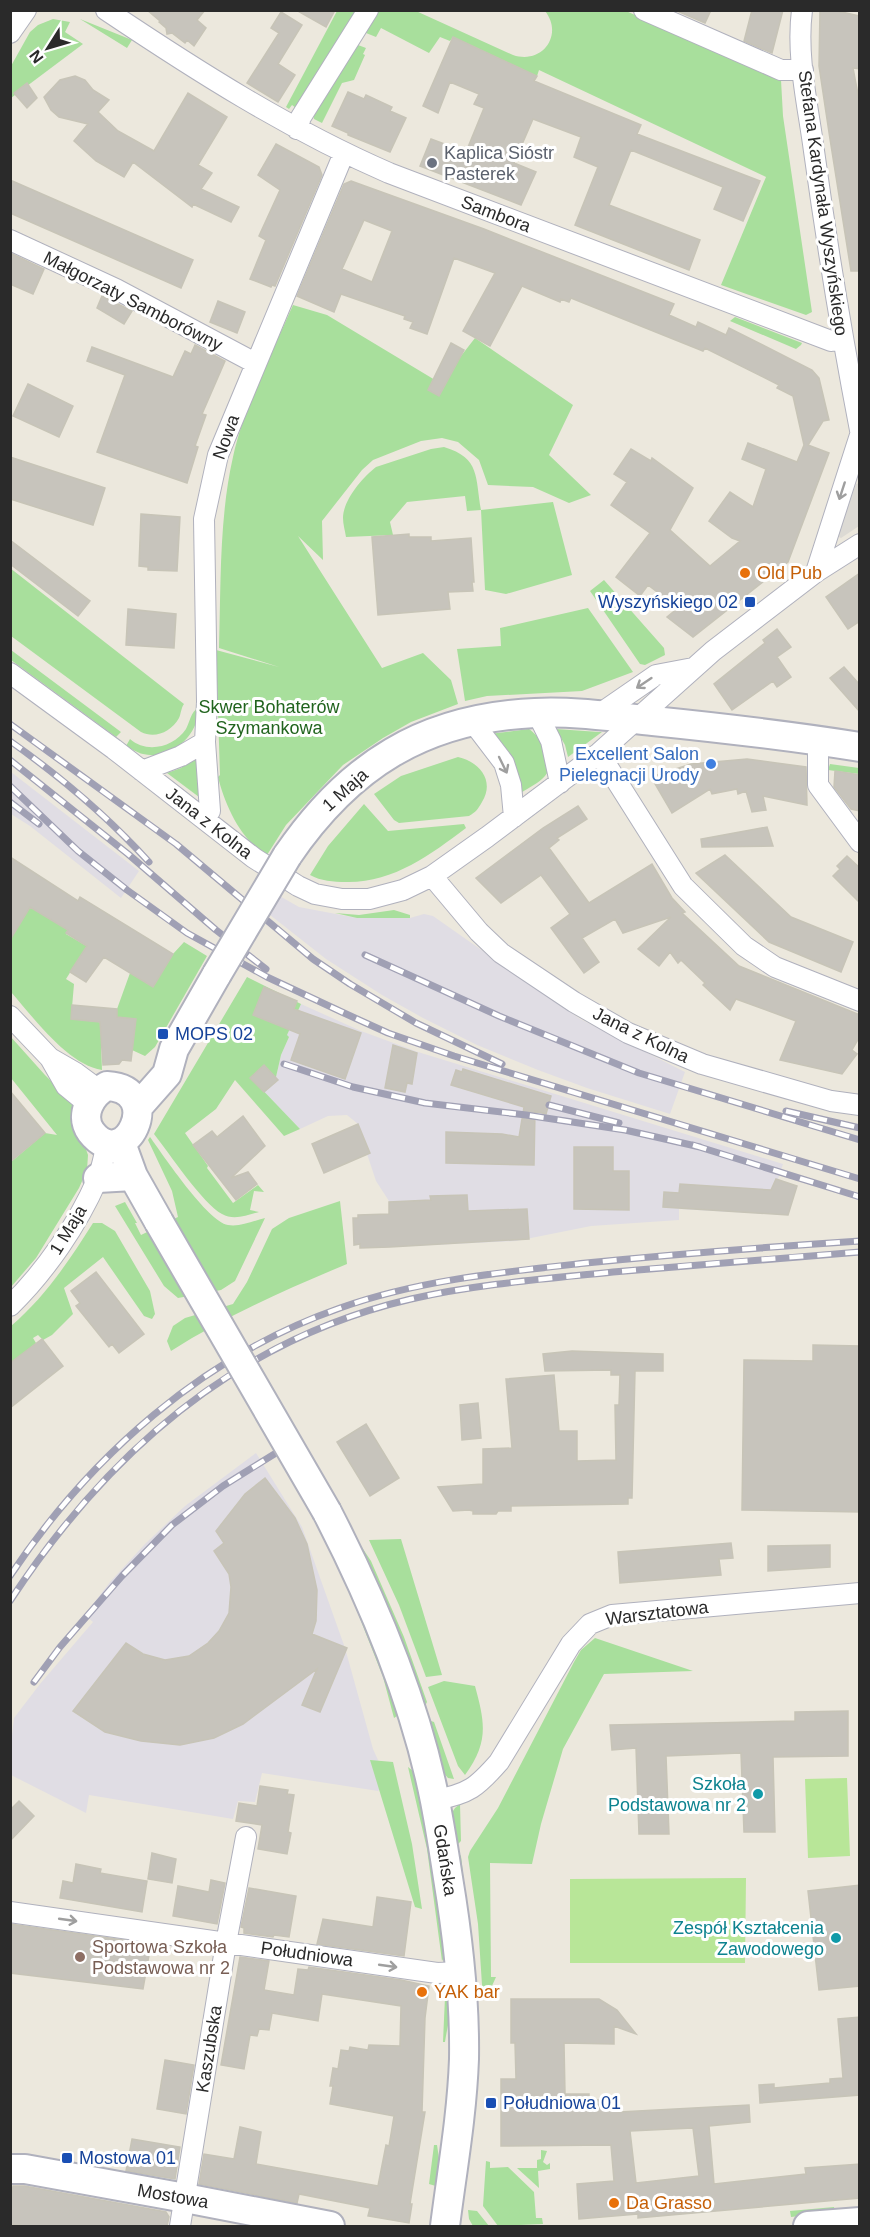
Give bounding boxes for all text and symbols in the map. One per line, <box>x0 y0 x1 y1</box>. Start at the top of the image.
north arrow <box>18 18 78 78</box>
text: N <box>26 47 47 66</box>
street label: Stefana Kardynała Wyszyńskiego <box>794 69 852 337</box>
place label: Kaplica Sióstr Pasterek <box>444 143 554 184</box>
marker: Kaplica Sióstr Pasterek <box>425 156 439 170</box>
street label: Sambora <box>458 192 535 237</box>
street label: Małgorzaty Samborówny <box>40 247 226 355</box>
street label: Nowa <box>209 411 244 462</box>
one-way arrow <box>836 481 847 500</box>
place label: Old Pub <box>757 563 822 583</box>
marker: Old Pub <box>738 566 752 580</box>
place label: Wyszyńskiego 02 <box>598 592 738 612</box>
marker: Wyszyńskiego 02 <box>743 595 757 609</box>
one-way arrow <box>635 677 652 690</box>
park label: Skwer Bohaterów Szymankowa <box>198 697 341 738</box>
place label: Excellent Salon Pielegnacji Urody <box>559 744 699 785</box>
one-way arrow <box>498 756 510 774</box>
marker: Excellent Salon Pielegnacji Urody <box>704 757 718 771</box>
street label: 1 Maja <box>318 764 372 816</box>
street label: Jana z Kolna <box>162 783 257 864</box>
street label: Jana z Kolna <box>590 1003 693 1067</box>
place label: MOPS 02 <box>175 1024 253 1044</box>
marker: MOPS 02 <box>156 1027 170 1041</box>
street label: 1 Maja <box>46 1201 91 1258</box>
street label: Warsztatowa <box>604 1597 710 1629</box>
place label: Szkoła Podstawowa nr 2 <box>608 1774 747 1815</box>
marker: Szkoła Podstawowa nr 2 <box>751 1787 765 1801</box>
street label: Gdańska <box>429 1823 461 1898</box>
one-way arrow <box>58 1915 78 1926</box>
place label: Zespół Kształcenia Zawodowego <box>673 1918 825 1959</box>
marker: Zespół Kształcenia Zawodowego <box>829 1931 843 1945</box>
place label: Sportowa Szkoła Podstawowa nr 2 <box>92 1937 230 1978</box>
street label: Południowa <box>260 1938 355 1971</box>
marker: Sportowa Szkoła Podstawowa nr 2 <box>73 1950 87 1964</box>
one-way arrow <box>377 1960 397 1971</box>
place label: YAK bar <box>434 1982 500 2002</box>
marker: YAK bar <box>415 1985 429 1999</box>
street label: Kaszubska <box>192 2003 226 2094</box>
place label: Południowa 01 <box>503 2093 621 2113</box>
marker: Południowa 01 <box>484 2096 498 2110</box>
place label: Mostowa 01 <box>79 2148 176 2168</box>
marker: Mostowa 01 <box>60 2151 74 2165</box>
street label: Mostowa <box>136 2180 211 2212</box>
place label: Da Grasso <box>626 2193 712 2213</box>
marker: Da Grasso <box>607 2196 621 2210</box>

